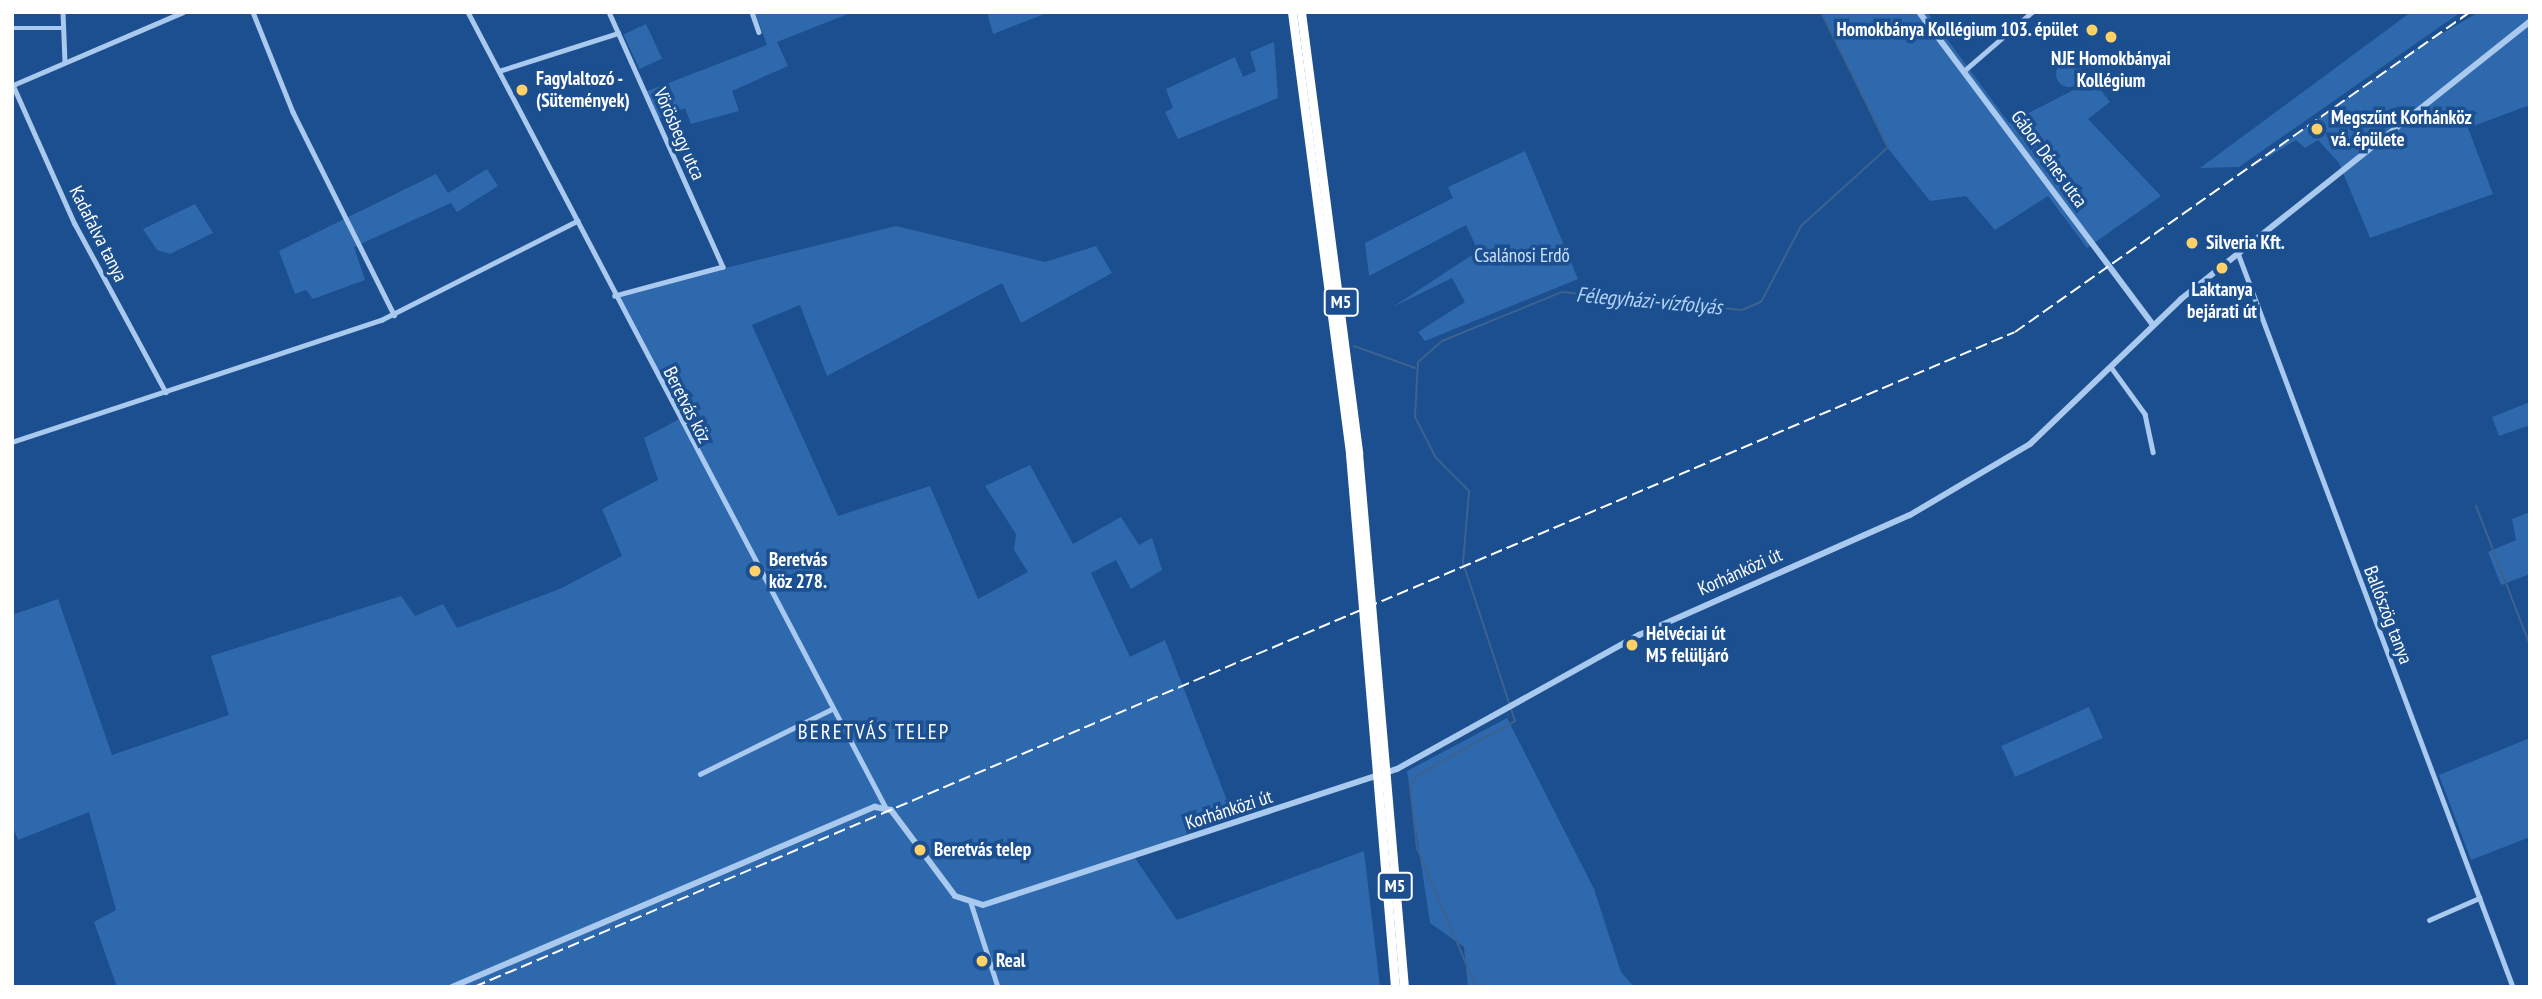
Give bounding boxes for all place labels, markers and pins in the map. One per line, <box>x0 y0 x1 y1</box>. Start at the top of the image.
place label: Homokbánya Kollégium 103. épület <box>1835 19 2078 41</box>
marker: Homokbánya Kollégium 103. épület <box>2084 22 2100 38</box>
marker: NJE Homokbányai Kollégium <box>2103 29 2119 45</box>
place label: NJE Homokbányai Kollégium <box>2051 48 2171 92</box>
place label: Fagylaltozó - (Sütemények) <box>536 68 630 112</box>
marker: Fagylaltozó - (Sütemények) <box>514 82 530 98</box>
place label: Megszűnt Korhánköz vá. épülete <box>2331 107 2472 151</box>
marker: Megszűnt Korhánköz vá. épülete <box>2309 121 2325 137</box>
place label: Silveria Kft. <box>2206 232 2285 254</box>
marker: Silveria Kft. <box>2184 235 2200 251</box>
marker: Laktanya bejárati út <box>2214 260 2230 276</box>
place label: Laktanya bejárati út <box>2187 279 2257 323</box>
place label: Beretvás köz 278. <box>769 549 827 593</box>
marker: Beretvás köz 278. <box>747 563 763 579</box>
place label: Helvéciai út M5 felüljáró <box>1646 623 1729 667</box>
marker: Helvéciai út M5 felüljáró <box>1624 637 1640 653</box>
place label: Beretvás telep <box>934 839 1031 861</box>
marker: Beretvás telep <box>912 842 928 858</box>
place label: Real <box>996 950 1025 972</box>
marker: Real <box>974 953 990 969</box>

